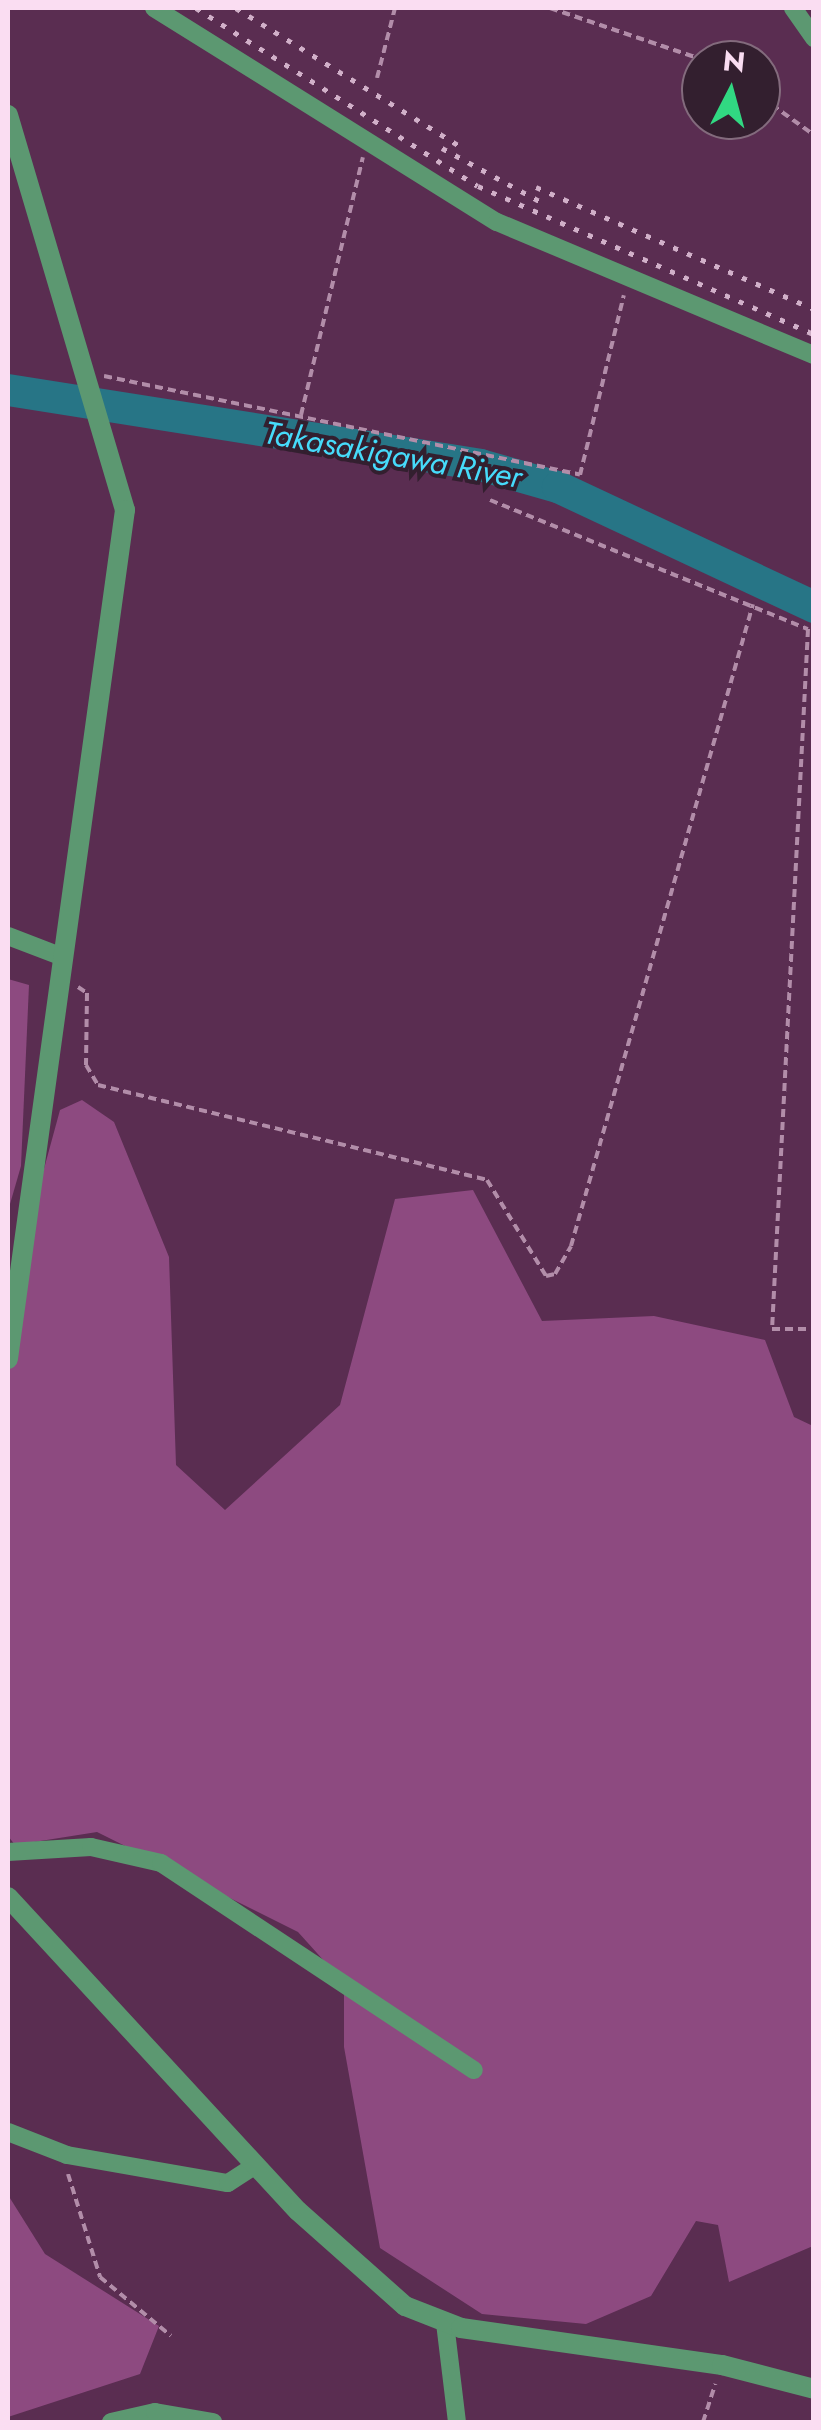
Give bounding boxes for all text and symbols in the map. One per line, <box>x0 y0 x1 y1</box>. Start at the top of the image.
north arrow <box>681 40 781 140</box>
text: N <box>721 40 747 83</box>
water label: Takasakigawa River <box>261 413 525 497</box>

